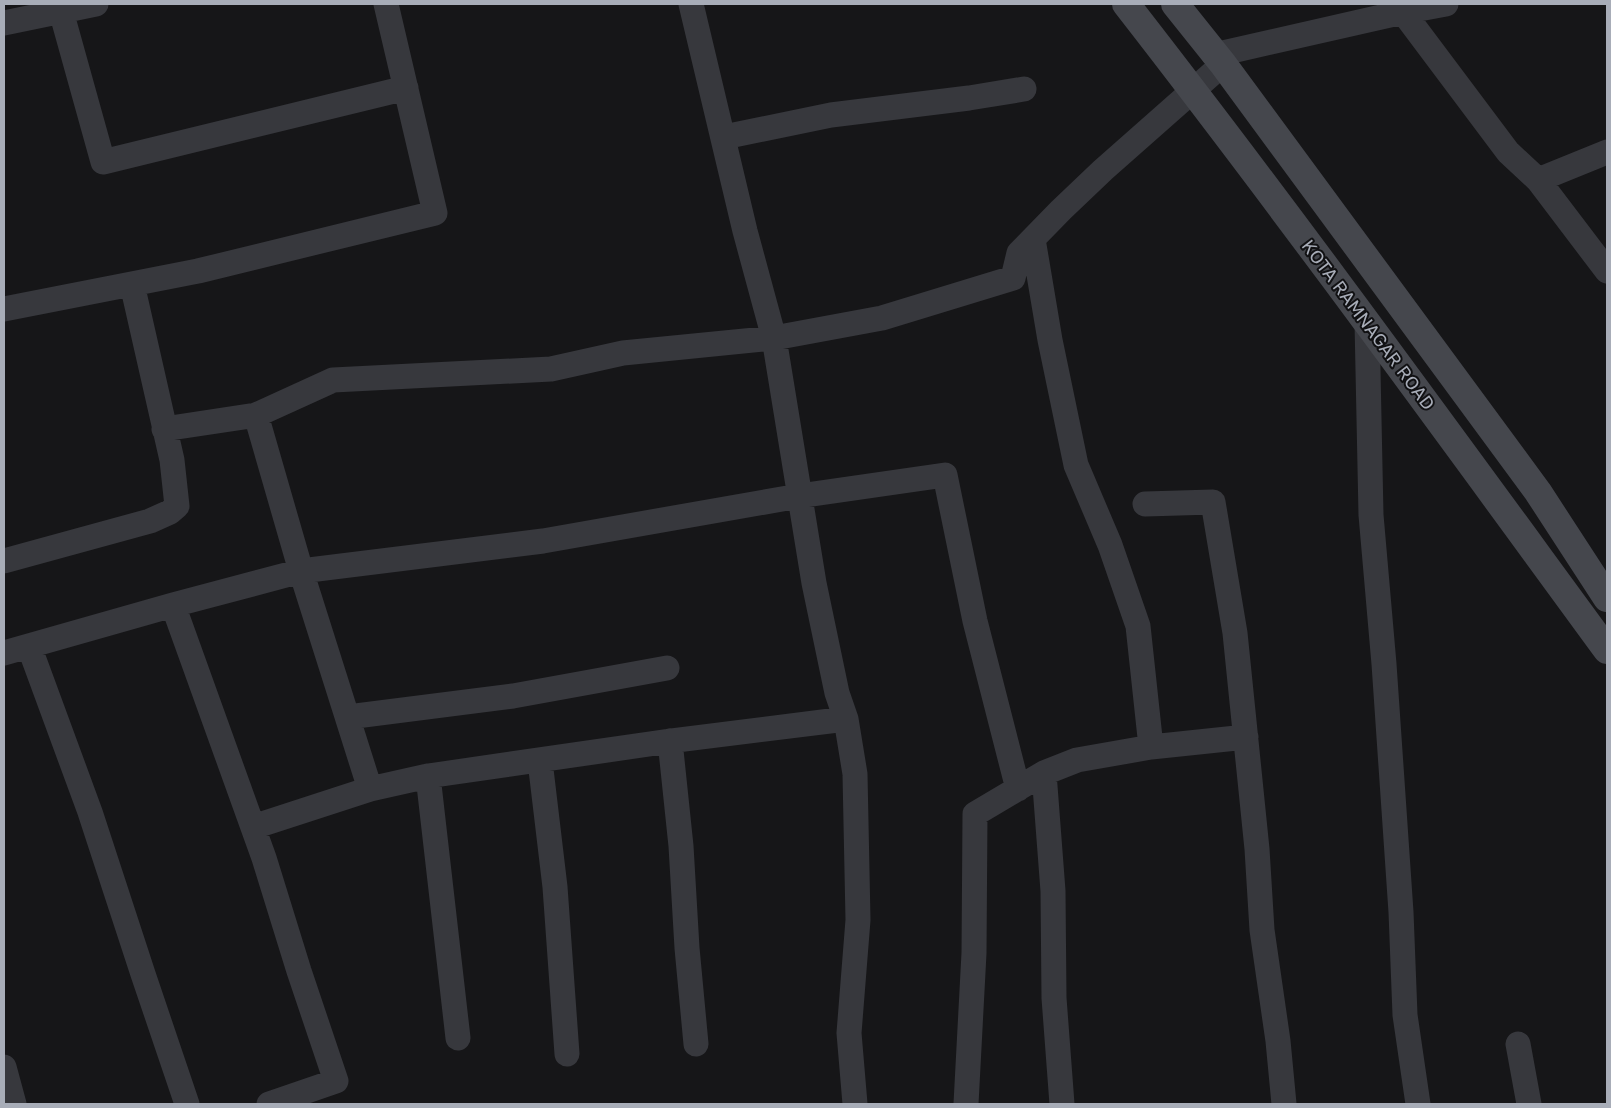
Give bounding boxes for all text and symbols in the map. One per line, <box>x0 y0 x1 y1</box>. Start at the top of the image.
street label: KOTA RAMNAGAR ROAD <box>1298 235 1440 414</box>

